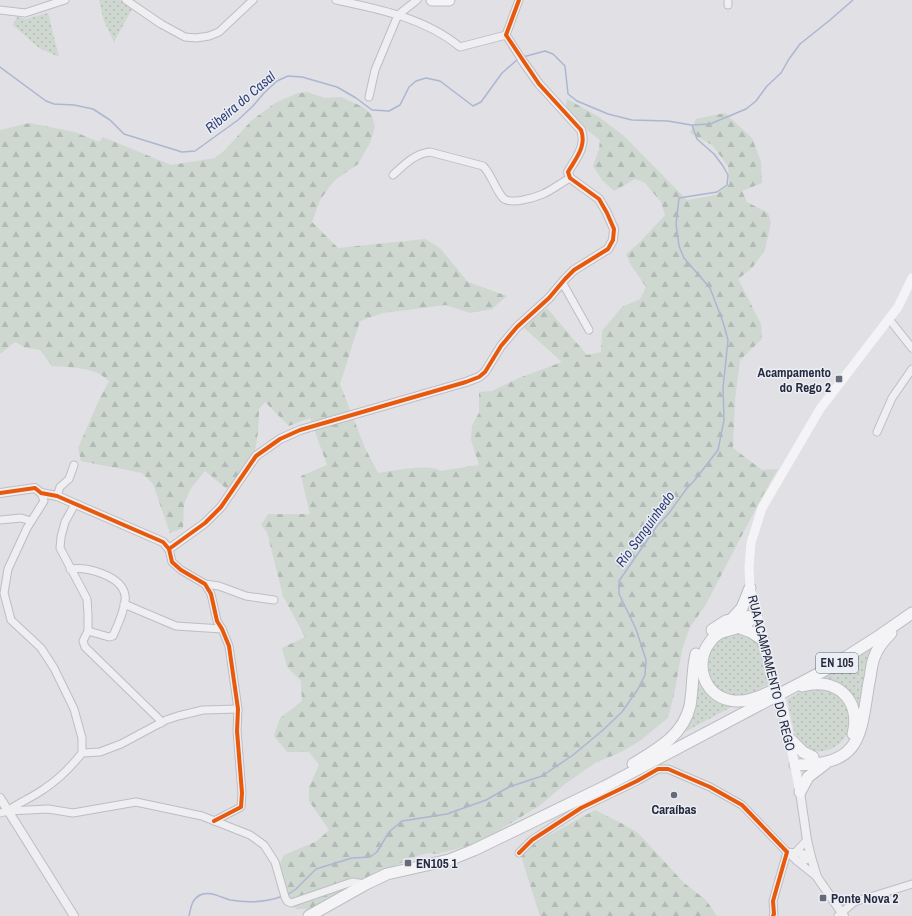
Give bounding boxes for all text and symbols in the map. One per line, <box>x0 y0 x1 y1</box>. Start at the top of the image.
water label: Ribeira do Casal <box>201 67 279 137</box>
place label: Acampamento do Rego 2 <box>758 364 831 396</box>
marker: Acampamento do Rego 2 <box>834 374 844 384</box>
water label: Rio Sanguinhedo <box>611 488 679 570</box>
street label: RUA ACAMPAMENTO DO REGO <box>744 593 799 753</box>
road number: EN 105 <box>816 653 858 673</box>
marker: Caraíbas <box>669 790 679 800</box>
place label: Caraíbas <box>651 801 697 818</box>
place label: EN105 1 <box>416 855 458 872</box>
marker: EN105 1 <box>403 858 413 868</box>
place label: Ponte Nova 2 <box>831 890 899 907</box>
marker: Ponte Nova 2 <box>818 893 828 903</box>

